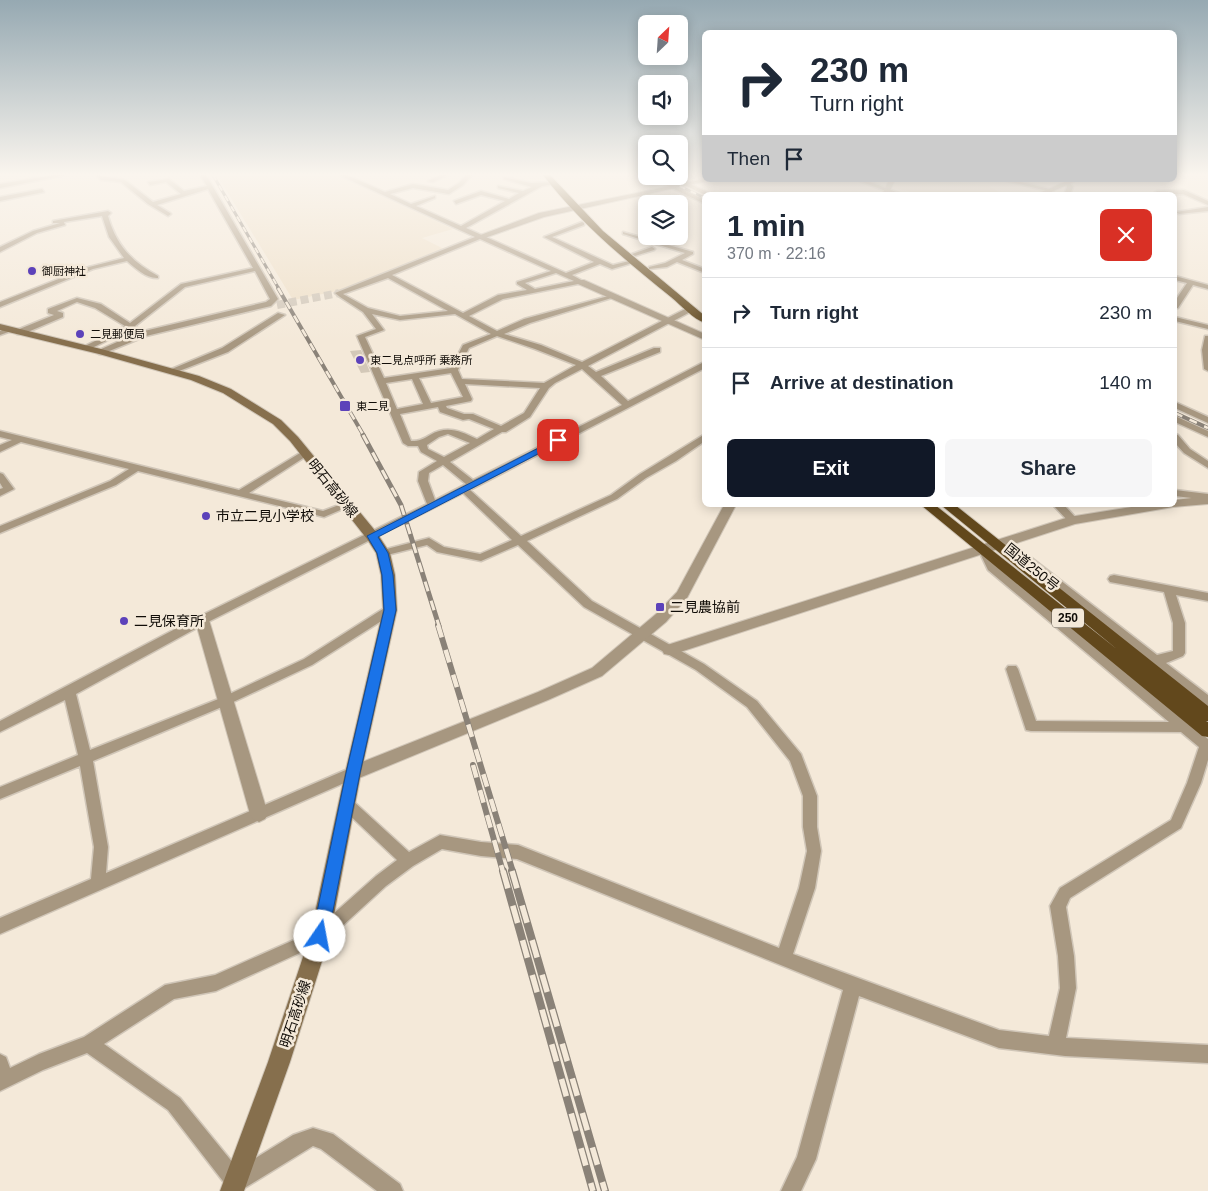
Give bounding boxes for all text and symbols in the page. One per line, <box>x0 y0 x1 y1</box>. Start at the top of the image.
north arrow <box>638 15 688 65</box>
map controls <box>638 15 688 245</box>
icon: right <box>727 50 792 115</box>
text: 230 m <box>810 50 909 89</box>
button: sound <box>638 75 688 125</box>
text: Turn right <box>810 91 903 116</box>
button: search <box>638 135 688 185</box>
icon: arrive <box>780 145 808 173</box>
text: Then <box>727 148 770 169</box>
button: layers <box>638 195 688 245</box>
text: 1 min <box>727 209 805 242</box>
button: close <box>1100 209 1152 261</box>
text: 370 m · 22:16 <box>727 245 826 262</box>
marker: 御厨神社 <box>26 265 38 277</box>
place label: 御厨神社 <box>41 265 86 277</box>
icon: right <box>727 299 755 327</box>
text: Turn right <box>770 302 858 323</box>
text: 230 m <box>1099 302 1152 323</box>
marker: 二見郵便局 <box>74 328 86 340</box>
place label: 二見郵便局 <box>90 328 145 340</box>
marker: 東二見点呼所 乗務所 <box>354 354 366 366</box>
place label: 東二見点呼所 乗務所 <box>370 354 473 366</box>
icon: arrive <box>727 369 755 397</box>
text: Arrive at destination <box>770 372 954 393</box>
text: 140 m <box>1099 372 1152 393</box>
marker: 東二見 <box>338 399 352 413</box>
place label: 東二見 <box>356 400 389 412</box>
pin <box>537 419 579 461</box>
icon: arrive <box>544 426 572 454</box>
button: Exit <box>727 439 935 497</box>
button: Share <box>945 439 1152 497</box>
street label: 明石高砂線 <box>305 456 361 520</box>
place label: 市立二見小学校 <box>216 508 314 524</box>
marker: 市立二見小学校 <box>200 510 212 522</box>
street label: 国道250号 <box>1002 540 1062 594</box>
place label: 二見農協前 <box>670 599 740 615</box>
marker: 二見農協前 <box>654 601 666 613</box>
road number: 250 <box>1052 608 1084 628</box>
place label: 二見保育所 <box>134 613 204 629</box>
marker: 二見保育所 <box>118 615 130 627</box>
position arrow <box>293 909 345 961</box>
street label: 明石高砂線 <box>277 978 313 1050</box>

